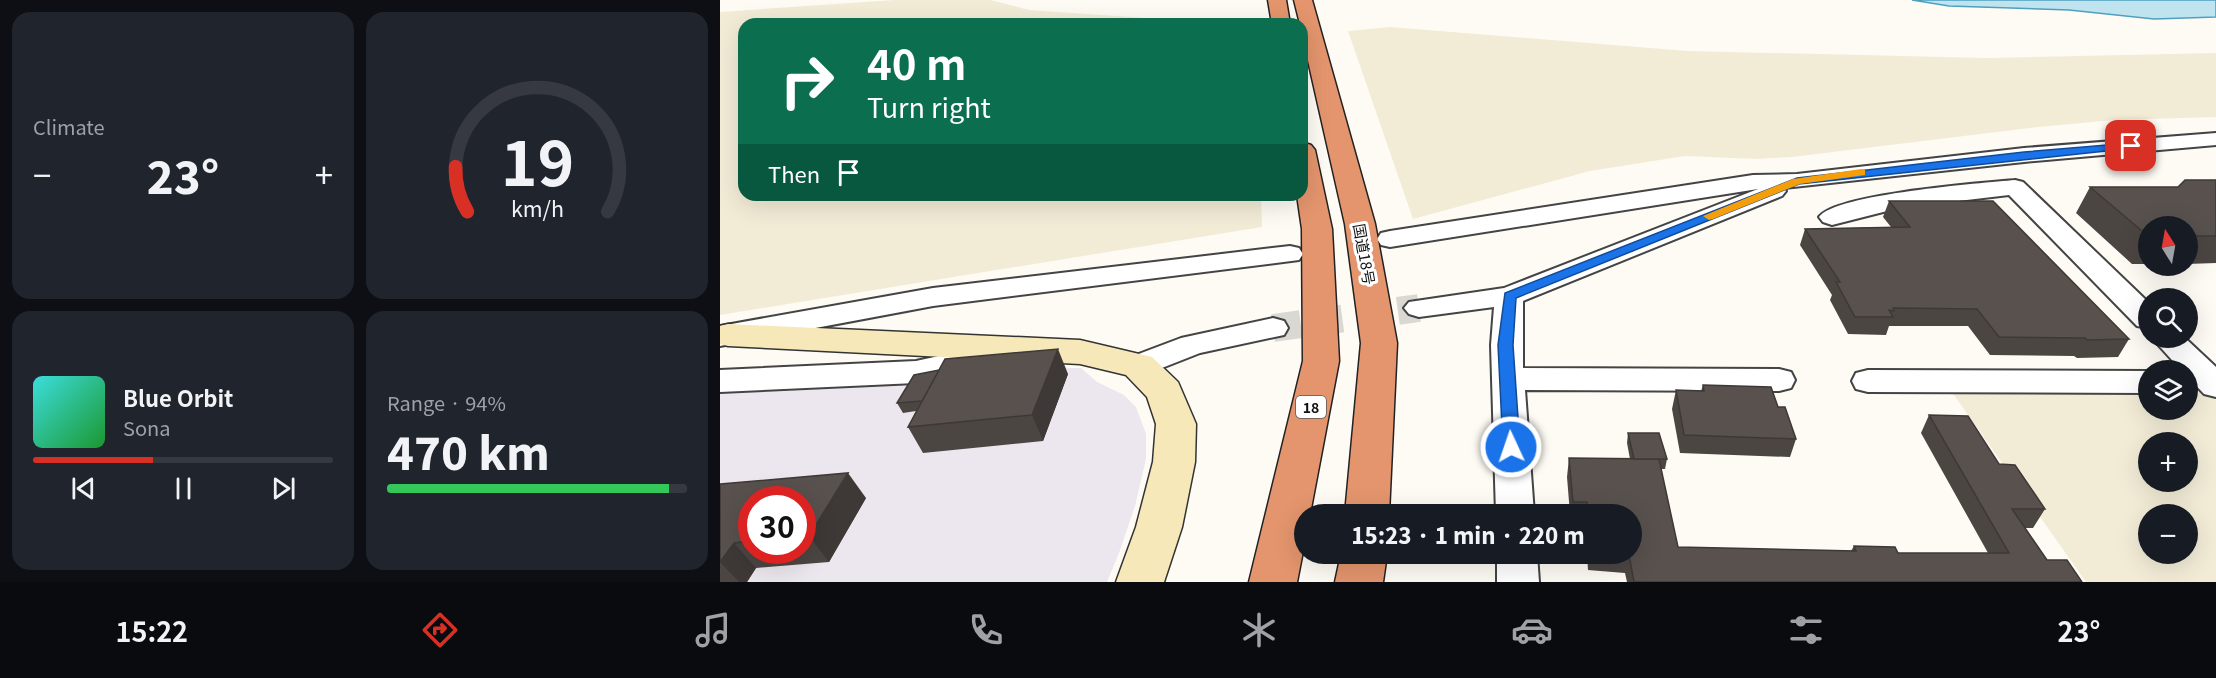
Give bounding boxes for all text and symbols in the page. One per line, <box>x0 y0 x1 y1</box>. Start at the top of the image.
text: 40 m <box>867 31 967 92</box>
icon: right <box>768 42 846 120</box>
text: Turn right <box>867 87 991 126</box>
text: Climate <box>33 112 105 141</box>
text: 19 <box>500 114 574 204</box>
pin <box>2105 120 2156 171</box>
icon: arrive <box>2114 129 2147 162</box>
text: 23° <box>147 142 219 207</box>
text: − <box>33 150 51 198</box>
text: + <box>315 150 333 198</box>
icon: arrive <box>832 156 865 189</box>
text: Then <box>768 157 820 189</box>
text: km/h <box>510 193 564 224</box>
north arrow <box>2138 216 2198 276</box>
map controls <box>2138 216 2198 564</box>
street label: 国道18号 <box>1349 222 1381 286</box>
button: search <box>2138 288 2198 348</box>
button: layers <box>2138 360 2198 420</box>
text: Blue Orbit <box>123 381 233 413</box>
text: Range · 94% <box>387 388 506 417</box>
road number: 18 <box>1296 396 1326 418</box>
text: Sona <box>123 413 171 442</box>
position arrow <box>1479 415 1543 479</box>
text: 470 km <box>387 418 550 483</box>
button: + <box>2138 432 2198 492</box>
icon: previous <box>67 472 100 505</box>
icon: pause <box>167 472 200 505</box>
icon: next <box>267 472 300 505</box>
speed limit sign: 30 <box>738 486 816 564</box>
button: − <box>2138 504 2198 564</box>
text: 15:23 · 1 min · 220 m <box>1351 518 1585 550</box>
icon: directions <box>419 609 461 651</box>
icon: music <box>692 609 734 651</box>
icon: phone <box>965 609 1007 651</box>
icon: climate <box>1238 609 1280 651</box>
icon: car <box>1511 609 1553 651</box>
icon: filters <box>1785 609 1827 651</box>
text: 15:22 <box>116 611 188 650</box>
text: 23° <box>2058 611 2100 650</box>

